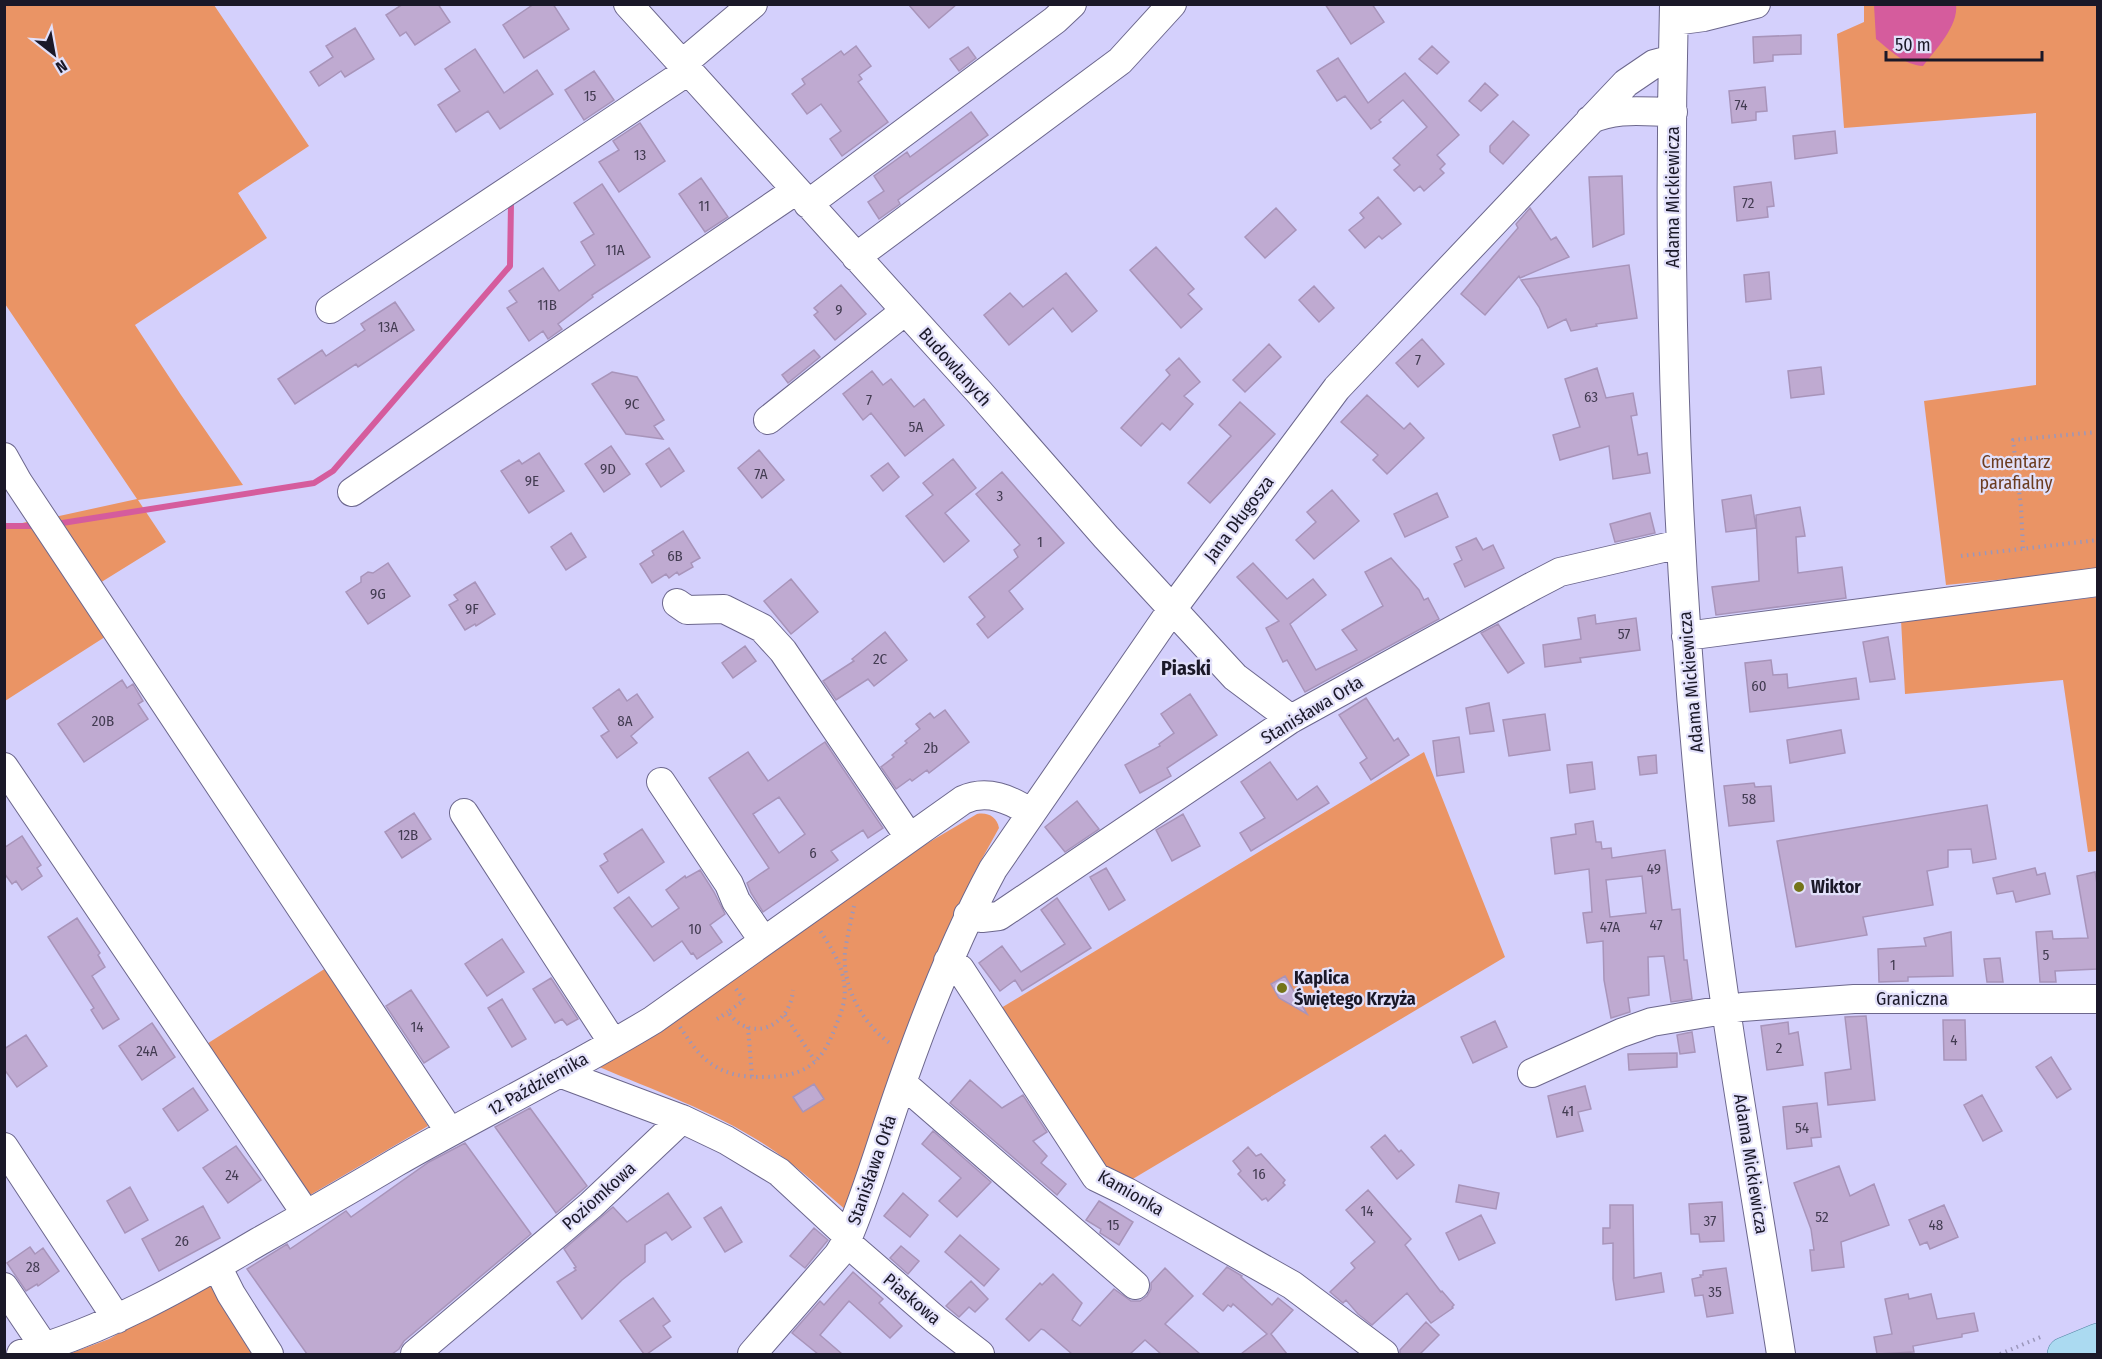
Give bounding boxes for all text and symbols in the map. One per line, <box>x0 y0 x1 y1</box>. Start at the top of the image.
north arrow <box>24 24 84 84</box>
scale bar <box>1886 24 2042 62</box>
text: 50 m <box>1895 34 1931 56</box>
text: N <box>52 56 70 77</box>
house number: 15 <box>584 87 596 105</box>
house number: 74 <box>1735 96 1747 114</box>
street label: Adama Mickiewicza <box>1662 126 1684 268</box>
house number: 13 <box>634 146 647 164</box>
house number: 72 <box>1742 194 1755 212</box>
house number: 11 <box>698 197 710 215</box>
house number: 11A <box>605 241 625 259</box>
house number: 11B <box>537 296 557 314</box>
house number: 9 <box>835 301 843 319</box>
house number: 13A <box>378 318 398 336</box>
street label: Budowlanych <box>914 323 996 411</box>
house number: 7 <box>1415 351 1421 369</box>
house number: 63 <box>1584 388 1598 406</box>
house number: 7 <box>866 391 872 409</box>
house number: 9C <box>625 395 640 413</box>
house number: 5A <box>909 418 923 436</box>
park label: Cmentarz parafialny <box>1980 451 2052 494</box>
house number: 9D <box>600 460 616 478</box>
house number: 7A <box>754 465 768 483</box>
street label: Jana Długosza <box>1199 471 1279 567</box>
house number: 9E <box>525 472 539 490</box>
house number: 3 <box>997 487 1004 505</box>
house number: 1 <box>1037 533 1043 551</box>
house number: 6B <box>667 547 683 565</box>
house number: 9G <box>370 585 386 603</box>
house number: 9F <box>465 600 479 618</box>
street label: Adama Mickiewicza <box>1674 610 1708 753</box>
house number: 57 <box>1618 625 1630 643</box>
house number: 2C <box>873 650 887 668</box>
district label: Piaski <box>1161 656 1211 680</box>
street label: Stanisława Orła <box>1257 671 1367 749</box>
house number: 60 <box>1751 677 1767 695</box>
house number: 20B <box>92 712 114 730</box>
house number: 8A <box>617 712 633 730</box>
house number: 2b <box>924 739 938 757</box>
house number: 58 <box>1742 790 1756 808</box>
house number: 12B <box>398 826 418 844</box>
house number: 6 <box>809 844 817 862</box>
house number: 49 <box>1647 860 1661 878</box>
place label: Wiktor <box>1811 876 1861 898</box>
marker: Wiktor <box>1792 880 1806 894</box>
house number: 47 <box>1649 916 1663 934</box>
house number: 47A <box>1600 918 1620 936</box>
house number: 10 <box>688 920 702 938</box>
house number: 5 <box>2043 946 2050 964</box>
house number: 1 <box>1890 956 1896 974</box>
place label: Kaplica Świętego Krzyża <box>1294 967 1416 1010</box>
marker: Kaplica Świętego Krzyża <box>1275 981 1289 995</box>
street label: Graniczna <box>1876 988 1948 1010</box>
house number: 14 <box>410 1018 424 1036</box>
house number: 4 <box>1950 1031 1958 1049</box>
house number: 2 <box>1776 1039 1783 1057</box>
house number: 24A <box>136 1042 158 1060</box>
street label: 12 Października <box>484 1047 592 1121</box>
street label: Adama Mickiewicza <box>1729 1092 1773 1236</box>
house number: 41 <box>1562 1102 1574 1120</box>
street label: Stanisława Orła <box>843 1112 901 1228</box>
house number: 54 <box>1795 1119 1809 1137</box>
street label: Poziomkowa <box>558 1157 640 1235</box>
street label: Kamionka <box>1094 1165 1168 1221</box>
house number: 16 <box>1252 1165 1266 1183</box>
house number: 24 <box>225 1166 239 1184</box>
house number: 14 <box>1360 1202 1374 1220</box>
house number: 52 <box>1815 1208 1829 1226</box>
house number: 37 <box>1704 1212 1716 1230</box>
house number: 15 <box>1107 1216 1119 1234</box>
house number: 48 <box>1929 1216 1943 1234</box>
house number: 26 <box>175 1232 189 1250</box>
house number: 28 <box>26 1258 40 1276</box>
street label: Piaskowa <box>879 1269 945 1330</box>
house number: 35 <box>1708 1283 1722 1301</box>

